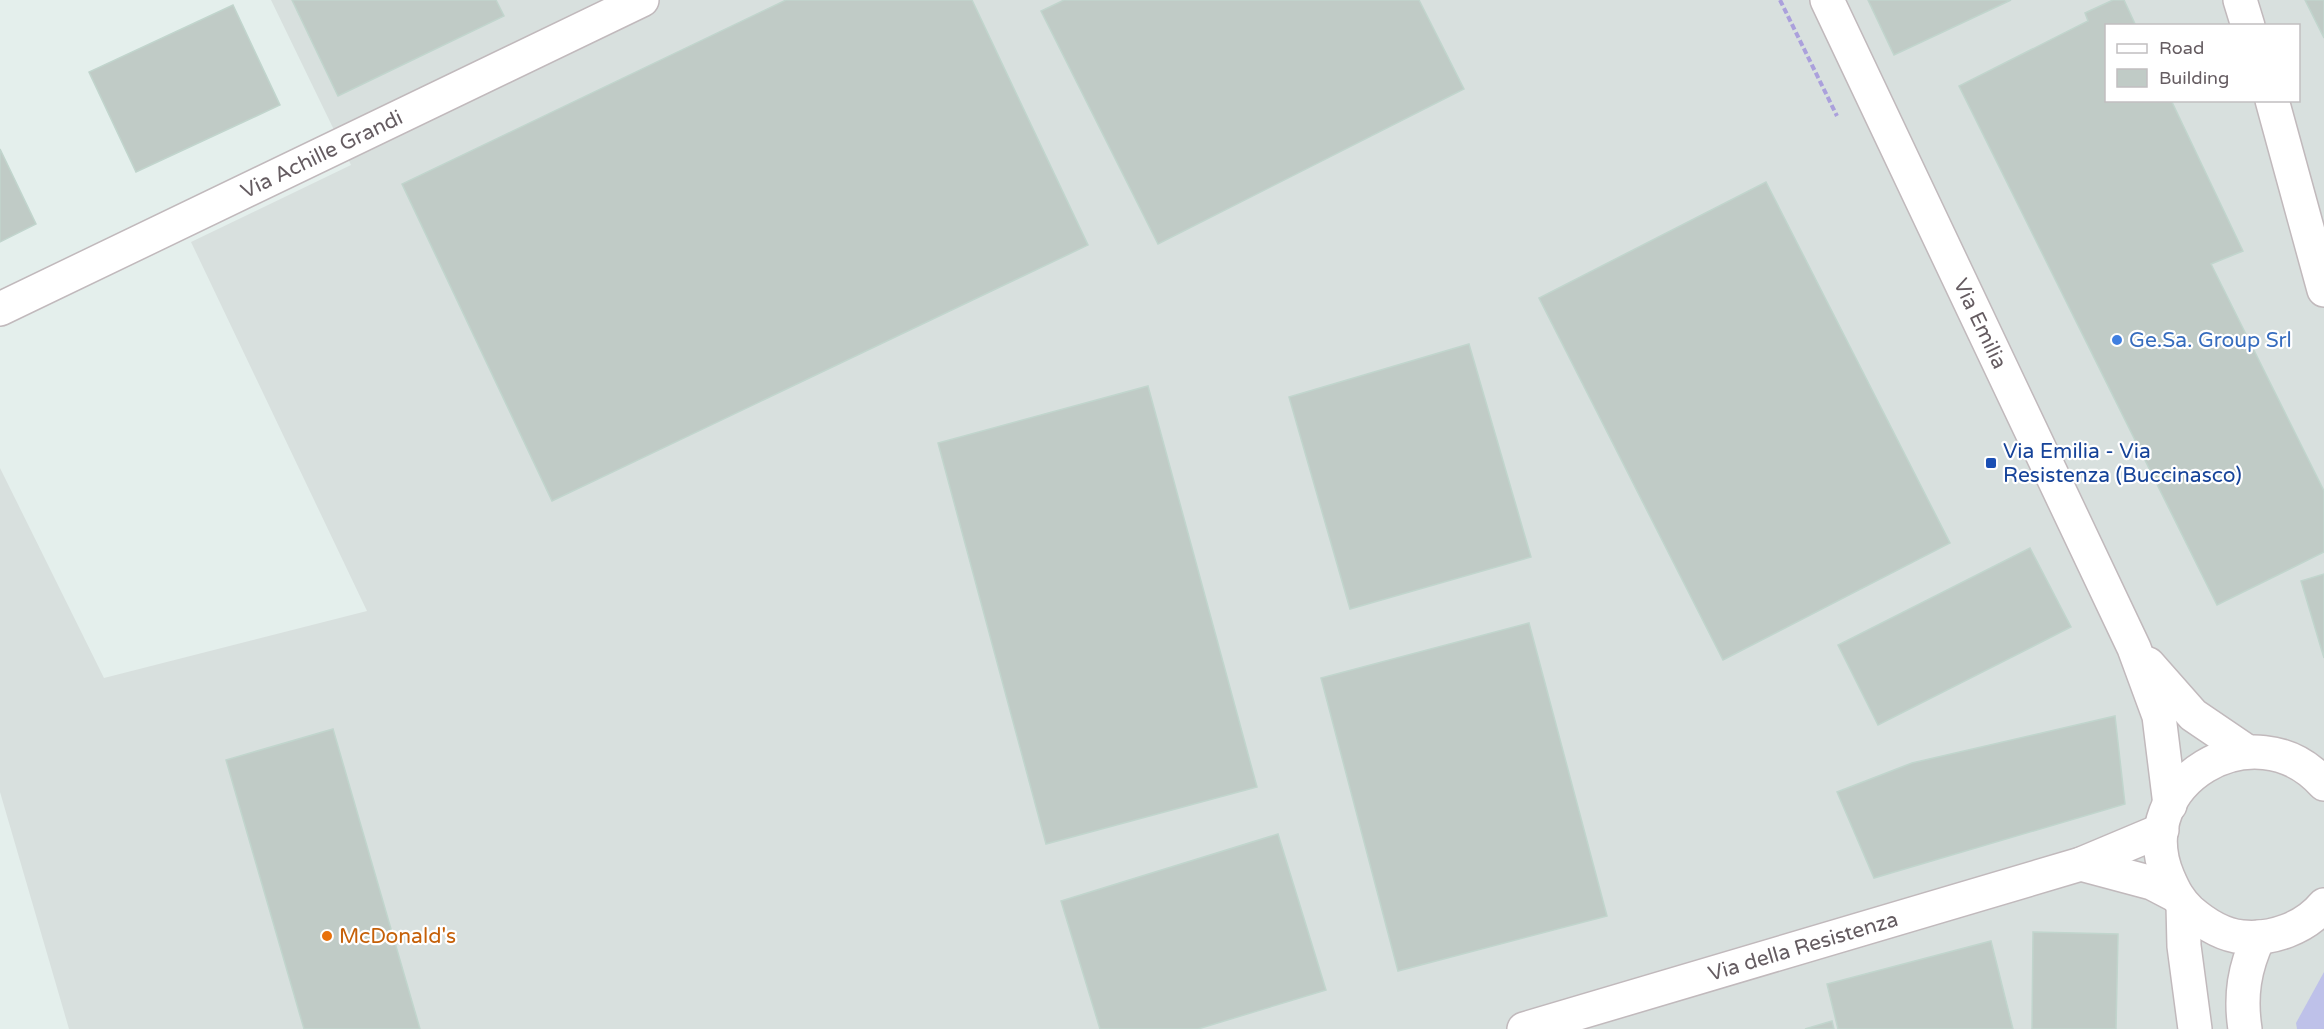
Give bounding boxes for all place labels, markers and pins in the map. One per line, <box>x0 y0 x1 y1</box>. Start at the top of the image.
place label: Ge.Sa. Group Srl <box>2129 328 2292 353</box>
marker: Ge.Sa. Group Srl <box>2110 333 2124 347</box>
place label: Via Emilia - Via Resistenza (Buccinasco) <box>2003 439 2242 488</box>
marker: Via Emilia - Via Resistenza (Buccinasco) <box>1984 456 1998 470</box>
place label: McDonald's <box>339 924 456 949</box>
marker: McDonald's <box>320 929 334 943</box>

